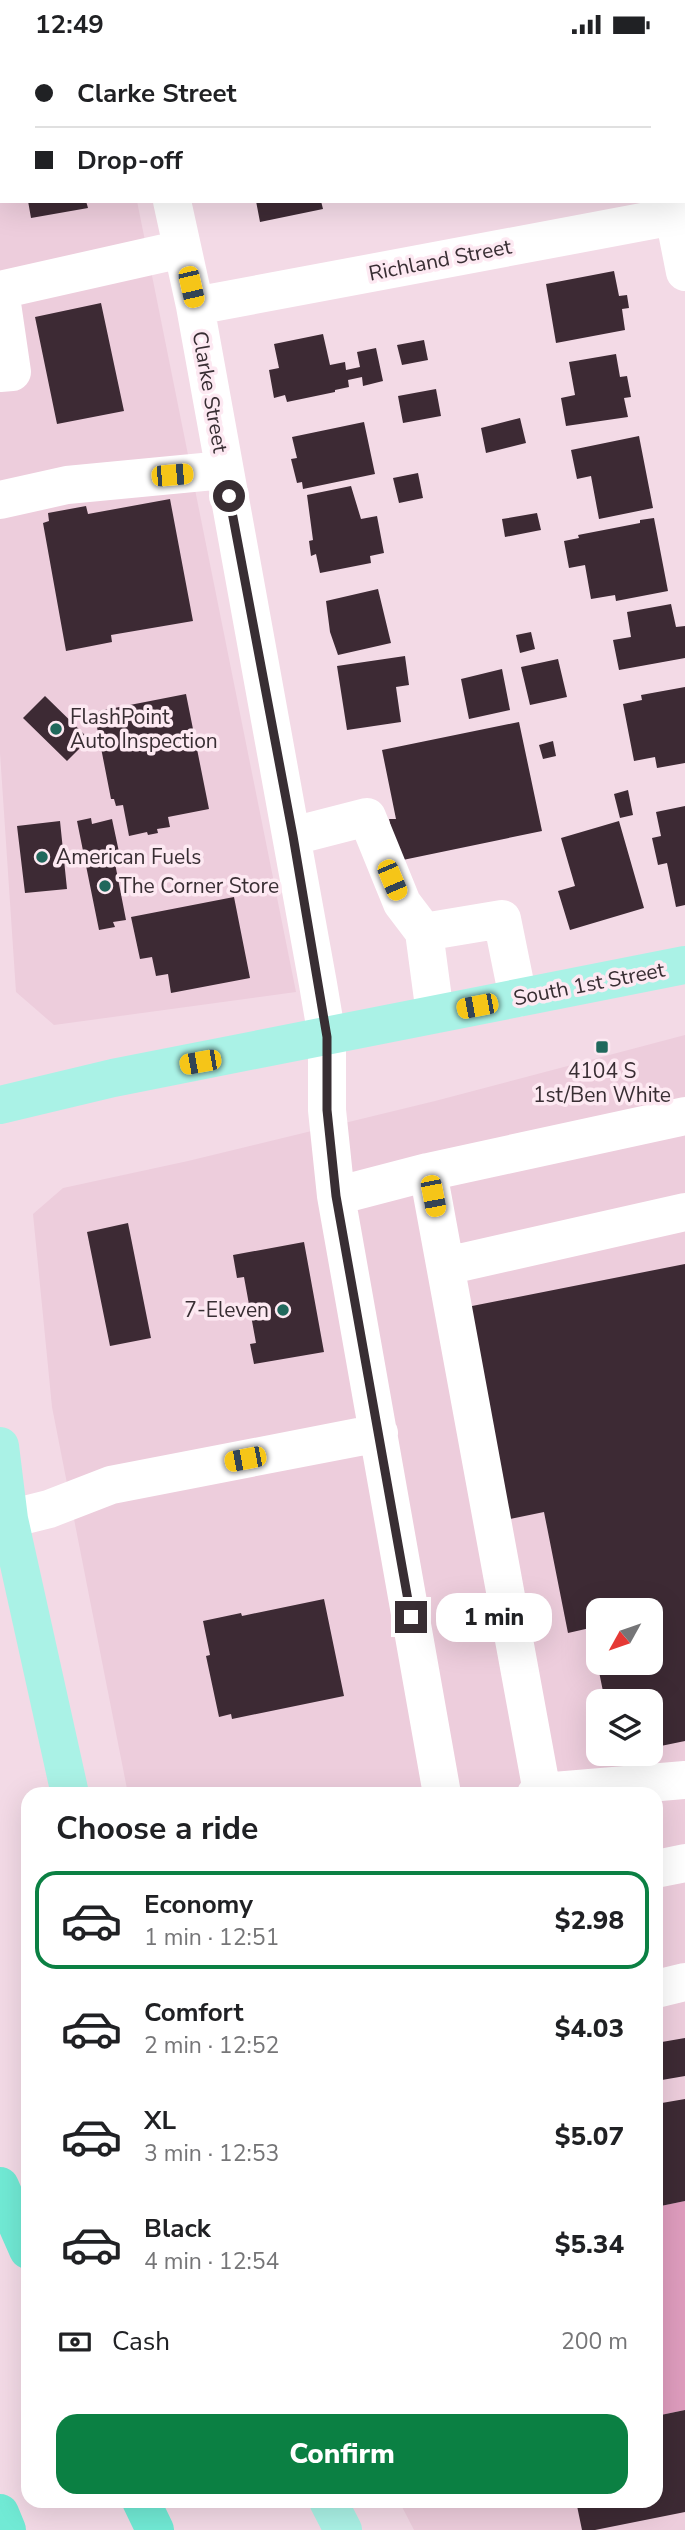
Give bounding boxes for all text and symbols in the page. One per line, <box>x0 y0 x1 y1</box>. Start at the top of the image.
text: 12:49 <box>35 7 104 42</box>
text: Clarke Street <box>77 76 237 111</box>
text: Drop-off <box>77 143 183 178</box>
street label: Richland Street <box>366 232 514 288</box>
car <box>177 264 206 310</box>
street label: Clarke Street <box>186 329 235 456</box>
car <box>151 463 194 487</box>
route start <box>213 480 245 512</box>
place label: FlashPoint Auto Inspection <box>70 703 218 755</box>
marker: FlashPoint Auto Inspection <box>48 721 64 737</box>
place label: American Fuels <box>56 843 201 871</box>
marker: American Fuels <box>34 849 50 865</box>
car <box>375 857 410 903</box>
place label: The Corner Store <box>119 872 279 900</box>
marker: The Corner Store <box>97 878 113 894</box>
street label: South 1st Street <box>511 955 668 1012</box>
car <box>455 992 500 1020</box>
marker: 4104 S 1st/Ben White <box>594 1039 610 1055</box>
car <box>178 1048 223 1076</box>
place label: 4104 S 1st/Ben White <box>533 1057 671 1109</box>
car <box>419 1173 448 1219</box>
place label: 7-Eleven <box>184 1296 269 1324</box>
marker: 7-Eleven <box>275 1302 291 1318</box>
car <box>223 1445 268 1473</box>
callout: 1 min <box>436 1593 551 1641</box>
north arrow <box>586 1598 663 1675</box>
map controls <box>586 1598 663 1766</box>
route end <box>395 1601 427 1633</box>
text: 1 min <box>464 1602 524 1633</box>
button: layers <box>586 1689 663 1766</box>
text: Choose a ride <box>56 1807 258 1850</box>
text: Economy <box>144 1887 253 1922</box>
icon: car <box>60 1889 123 1952</box>
text: $2.98 <box>555 1903 624 1938</box>
text: 1 min · 12:51 <box>144 1922 279 1953</box>
text: Comfort <box>144 1995 244 2030</box>
icon: car <box>60 1997 123 2060</box>
text: $4.03 <box>555 2011 624 2046</box>
text: 2 min · 12:52 <box>144 2030 279 2061</box>
text: XL <box>144 2103 176 2138</box>
icon: car <box>60 2105 123 2168</box>
text: $5.07 <box>555 2119 624 2154</box>
text: 3 min · 12:53 <box>144 2138 279 2169</box>
text: Black <box>144 2211 211 2246</box>
icon: car <box>60 2213 123 2276</box>
text: $5.34 <box>555 2227 624 2262</box>
text: 4 min · 12:54 <box>144 2246 279 2277</box>
icon: cash <box>56 2323 94 2361</box>
text: Cash <box>112 2324 170 2359</box>
text: 200 m <box>561 2326 628 2357</box>
button: Confirm <box>56 2414 628 2494</box>

